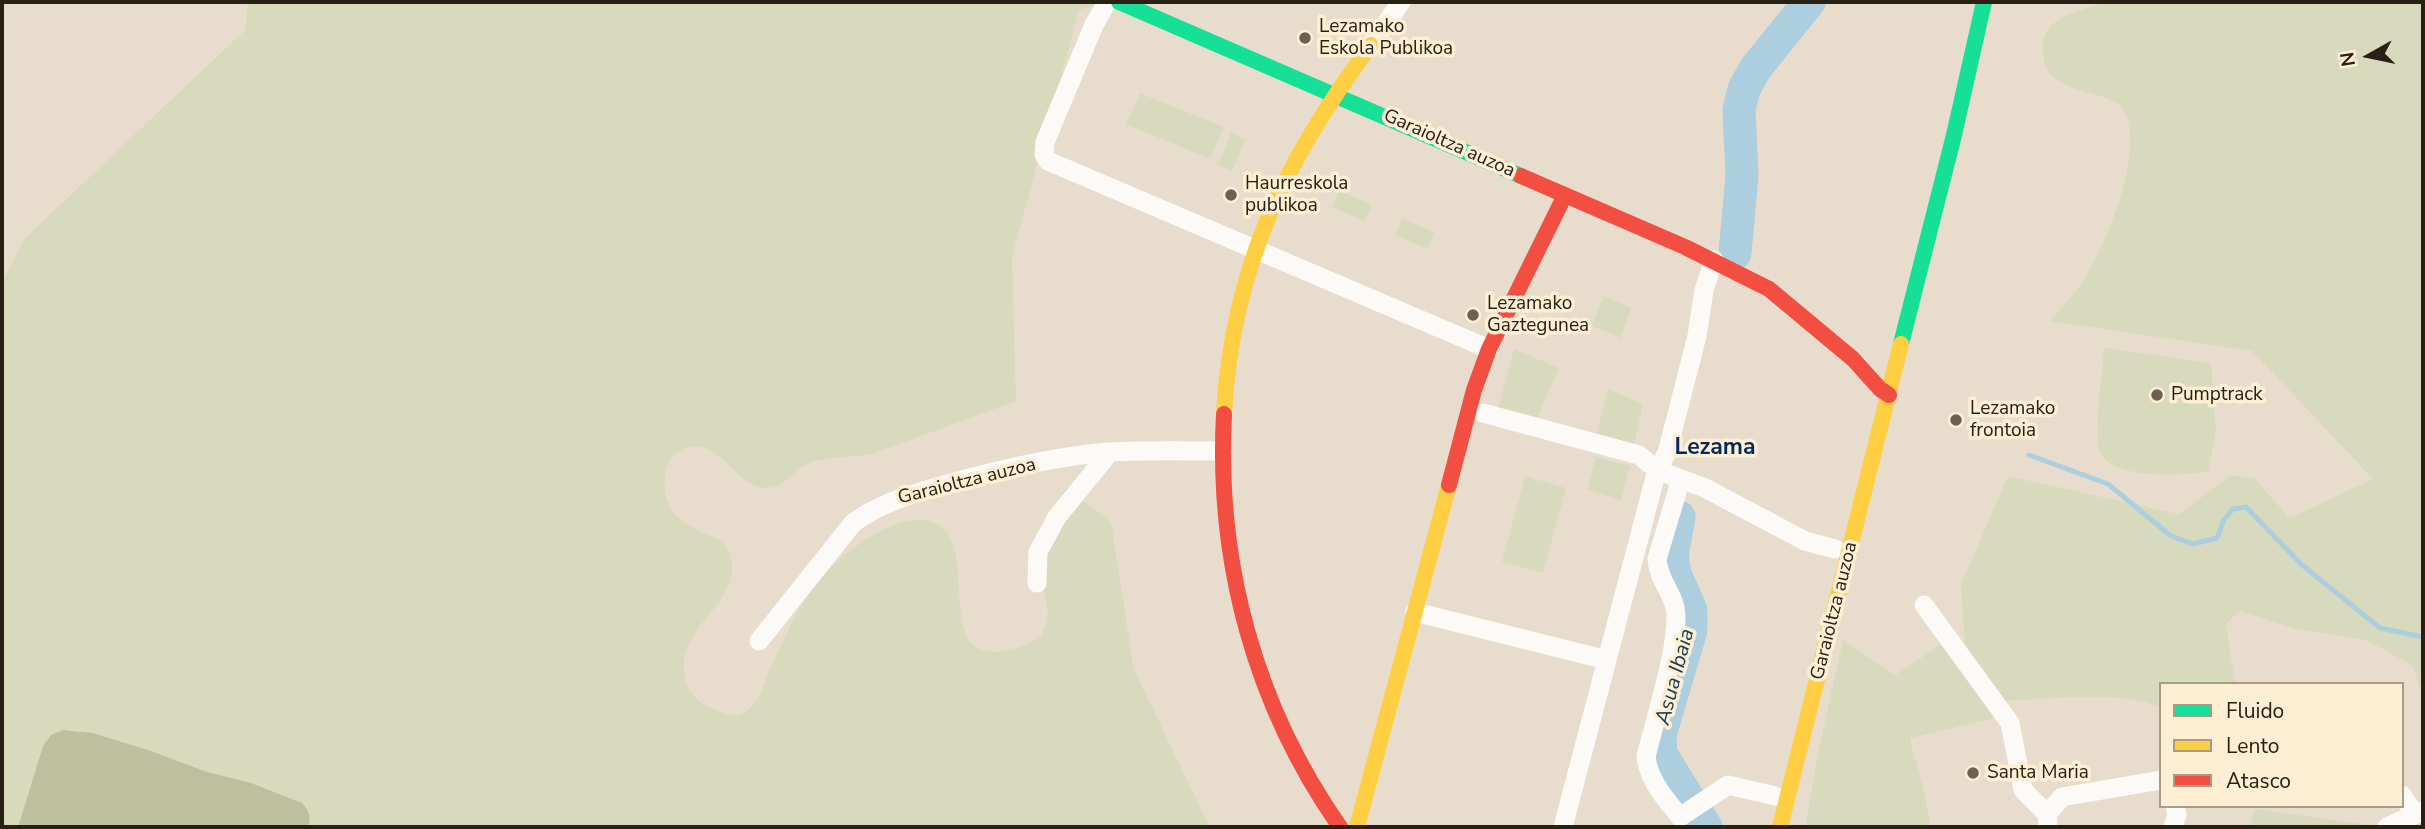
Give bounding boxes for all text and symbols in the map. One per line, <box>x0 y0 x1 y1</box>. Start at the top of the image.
place label: Lezamako Eskola Publikoa <box>1319 16 1453 60</box>
north arrow <box>2334 21 2404 91</box>
marker: Lezamako Eskola Publikoa <box>1297 30 1313 46</box>
text: N <box>2334 50 2362 68</box>
street label: Garaioltza auzoa <box>1380 105 1518 183</box>
place label: Haurreskola publikoa <box>1245 173 1348 217</box>
marker: Haurreskola publikoa <box>1223 187 1239 203</box>
place label: Lezamako Gaztegunea <box>1487 293 1589 337</box>
marker: Lezamako Gaztegunea <box>1465 307 1481 323</box>
place label: Pumptrack <box>2171 384 2263 406</box>
marker: Pumptrack <box>2149 387 2165 403</box>
place label: Lezamako frontoia <box>1970 398 2055 442</box>
marker: Lezamako frontoia <box>1948 412 1964 428</box>
district label: Lezama <box>1674 434 1756 462</box>
street label: Garaioltza auzoa <box>896 454 1038 510</box>
street label: Garaioltza auzoa <box>1807 540 1863 682</box>
water label: Asua Ibaia <box>1651 626 1701 728</box>
legend <box>2159 682 2404 808</box>
text: Fluido <box>2226 697 2284 725</box>
text: Lento <box>2226 732 2279 760</box>
place label: Santa Maria <box>1987 762 2089 784</box>
marker: Santa Maria <box>1965 765 1981 781</box>
text: Atasco <box>2226 767 2291 795</box>

